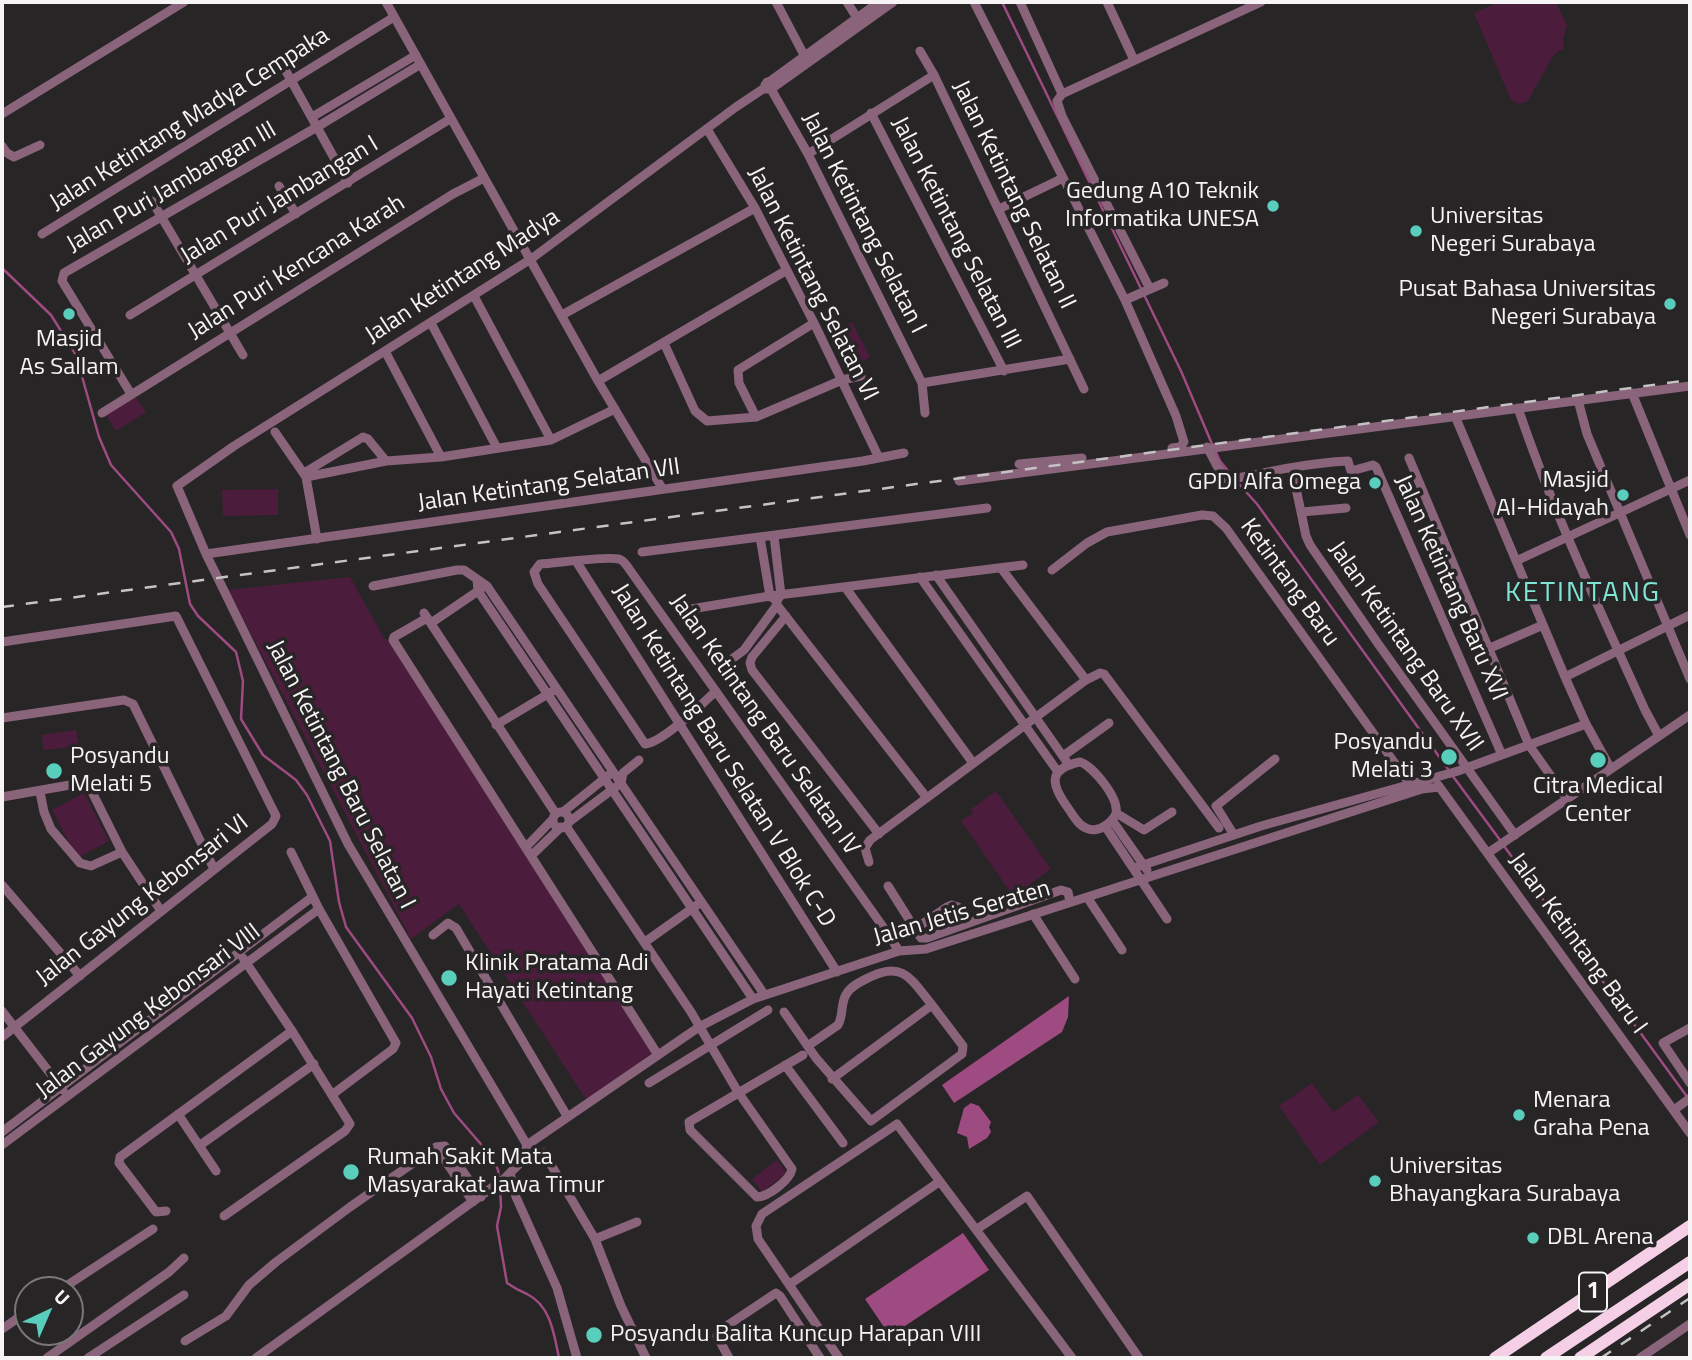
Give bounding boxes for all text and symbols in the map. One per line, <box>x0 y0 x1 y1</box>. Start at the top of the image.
street label: Jalan Ketintang Madya Cempaka <box>45 22 335 218</box>
street label: Jalan Ketintang Selatan II <box>945 76 1081 314</box>
street label: Jalan Ketintang Selatan I <box>795 107 931 339</box>
street label: Jalan Ketintang Selatan III <box>884 112 1026 354</box>
street label: Jalan Puri Jambangan III <box>62 116 282 260</box>
street label: Jalan Puri Jambangan I <box>176 131 384 271</box>
street label: Jalan Ketintang Selatan VI <box>740 162 884 406</box>
place label: Gedung A10 Teknik Informatika UNESA <box>1065 178 1259 234</box>
street label: Jalan Puri Kencana Karah <box>183 189 411 347</box>
marker: Gedung A10 Teknik Informatika UNESA <box>1265 198 1281 214</box>
street label: Jalan Ketintang Madya <box>360 203 566 351</box>
place label: Universitas Negeri Surabaya <box>1430 203 1596 259</box>
marker: Universitas Negeri Surabaya <box>1408 223 1424 239</box>
place label: Pusat Bahasa Universitas Negeri Surabaya <box>1399 276 1656 332</box>
marker: Pusat Bahasa Universitas Negeri Surabaya <box>1662 296 1678 312</box>
marker: Masjid As Sallam <box>61 306 77 322</box>
place label: Masjid As Sallam <box>20 326 118 382</box>
street label: Jalan Ketintang Selatan VII <box>416 453 682 519</box>
place label: Masjid Al-Hidayah <box>1496 467 1609 523</box>
place label: GPDI Alfa Omega <box>1188 469 1361 497</box>
street label: Jalan Ketintang Baru XVI <box>1387 471 1513 705</box>
marker: GPDI Alfa Omega <box>1367 475 1383 491</box>
marker: Masjid Al-Hidayah <box>1615 487 1631 503</box>
street label: Ketintang Baru <box>1233 514 1345 652</box>
street label: Jalan Ketintang Baru XVII <box>1322 536 1488 758</box>
district label: KETINTANG <box>1506 577 1660 611</box>
street label: Jalan Ketintang Baru Selatan V Blok C-D <box>605 579 841 933</box>
street label: Jalan Ketintang Baru Selatan IV <box>663 589 865 861</box>
street label: Jalan Ketintang Baru Selatan I <box>260 636 420 914</box>
place label: Posyandu Melati 3 <box>1333 729 1433 785</box>
place label: Posyandu Melati 5 <box>70 743 170 799</box>
marker: Posyandu Melati 3 <box>1439 747 1459 767</box>
marker: Citra Medical Center <box>1588 750 1608 770</box>
marker: Posyandu Melati 5 <box>44 761 64 781</box>
place label: Citra Medical Center <box>1533 773 1663 829</box>
street label: Jalan Gayung Kebonsari VI <box>31 809 255 993</box>
street label: Jalan Ketintang Baru I <box>1502 848 1652 1040</box>
street label: Jalan Jetis Seraten <box>870 875 1054 953</box>
street label: Jalan Gayung Kebonsari VIII <box>31 918 267 1106</box>
place label: Klinik Pratama Adi Hayati Ketintang <box>465 950 649 1006</box>
marker: Klinik Pratama Adi Hayati Ketintang <box>439 968 459 988</box>
place label: Menara Graha Pena <box>1533 1087 1649 1143</box>
marker: Menara Graha Pena <box>1511 1107 1527 1123</box>
place label: Rumah Sakit Mata Masyarakat Jawa Timur <box>367 1144 604 1200</box>
place label: Universitas Bhayangkara Surabaya <box>1389 1153 1620 1209</box>
marker: Rumah Sakit Mata Masyarakat Jawa Timur <box>341 1162 361 1182</box>
marker: Universitas Bhayangkara Surabaya <box>1367 1173 1383 1189</box>
place label: DBL Arena <box>1547 1224 1653 1252</box>
marker: DBL Arena <box>1525 1230 1541 1246</box>
road number: 1 <box>1579 1273 1607 1312</box>
north arrow <box>14 1276 84 1346</box>
text: U <box>48 1282 77 1312</box>
place label: Posyandu Balita Kuncup Harapan VIII <box>610 1321 981 1349</box>
marker: Posyandu Balita Kuncup Harapan VIII <box>584 1325 604 1345</box>

